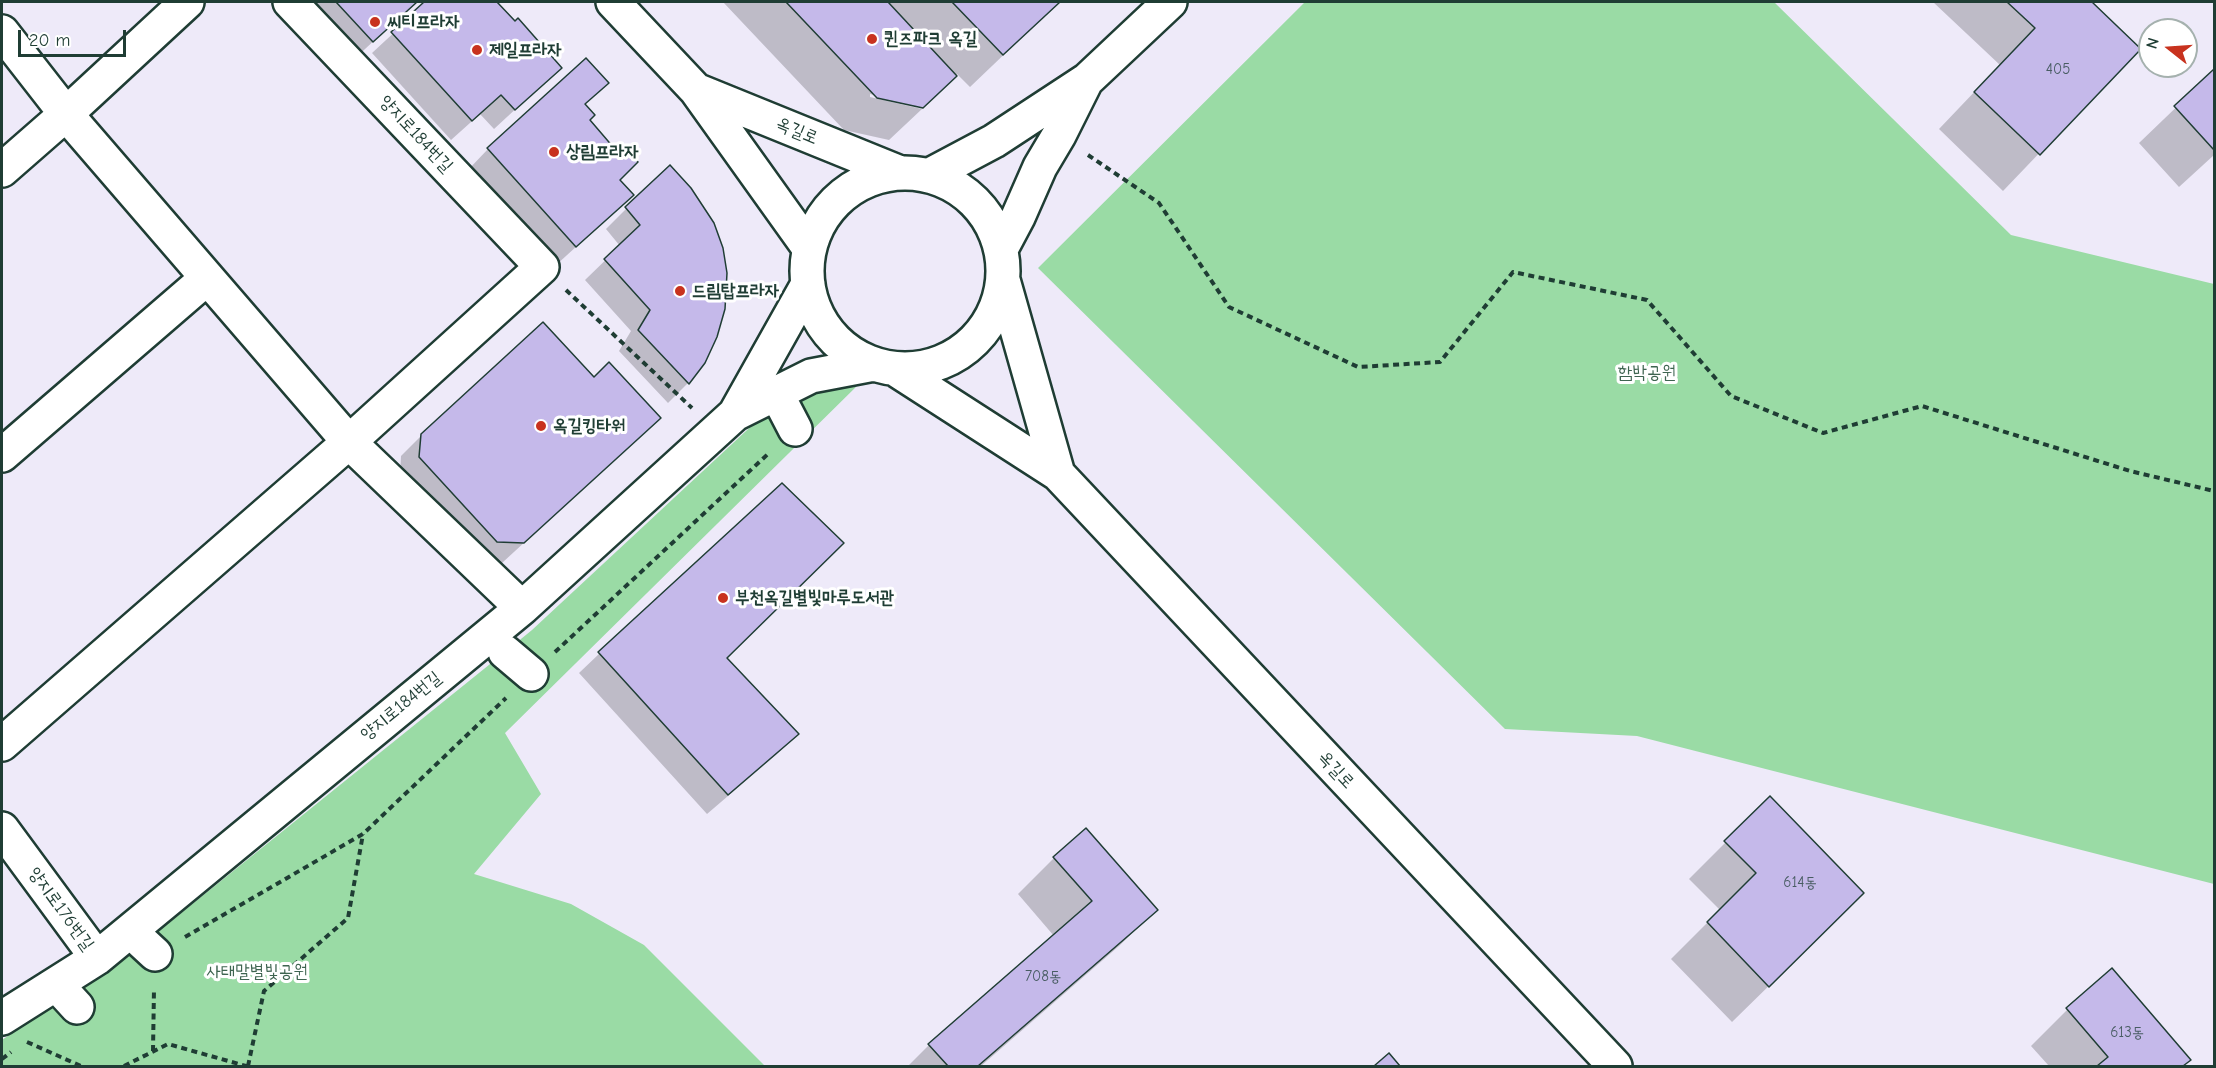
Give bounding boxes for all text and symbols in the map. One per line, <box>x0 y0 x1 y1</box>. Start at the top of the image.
place label: 씨티프라자 <box>387 11 459 33</box>
marker: 씨티프라자 <box>368 15 382 29</box>
scale bar <box>21 18 129 56</box>
north arrow <box>2138 18 2198 78</box>
place label: 퀸즈파크 옥길 <box>884 28 977 50</box>
text: 20 m <box>29 30 70 51</box>
marker: 퀸즈파크 옥길 <box>865 32 879 46</box>
text: N <box>2143 36 2163 51</box>
place label: 제일프라자 <box>489 39 561 61</box>
marker: 제일프라자 <box>470 43 484 57</box>
house number: 405 <box>2046 61 2070 79</box>
street label: 양지로184번길 <box>375 91 457 177</box>
street label: 옥길로 <box>773 113 821 149</box>
place label: 상림프라자 <box>566 141 638 163</box>
marker: 상림프라자 <box>547 145 561 159</box>
place label: 드림탑프라자 <box>692 280 779 302</box>
marker: 드림탑프라자 <box>673 284 687 298</box>
park label: 함박공원 <box>1618 362 1676 384</box>
place label: 옥길킹타워 <box>553 415 625 437</box>
marker: 옥길킹타워 <box>534 419 548 433</box>
place label: 부천옥길별빛마루도서관 <box>735 587 894 609</box>
marker: 부천옥길별빛마루도서관 <box>716 591 730 605</box>
street label: 양지로184번길 <box>356 667 446 745</box>
street label: 옥길로 <box>1313 747 1359 793</box>
street label: 양지로176번길 <box>24 863 98 955</box>
house number: 614동 <box>1783 874 1817 892</box>
park label: 사태말별빛공원 <box>206 961 308 983</box>
house number: 708동 <box>1025 968 1061 986</box>
house number: 613동 <box>2110 1024 2144 1042</box>

